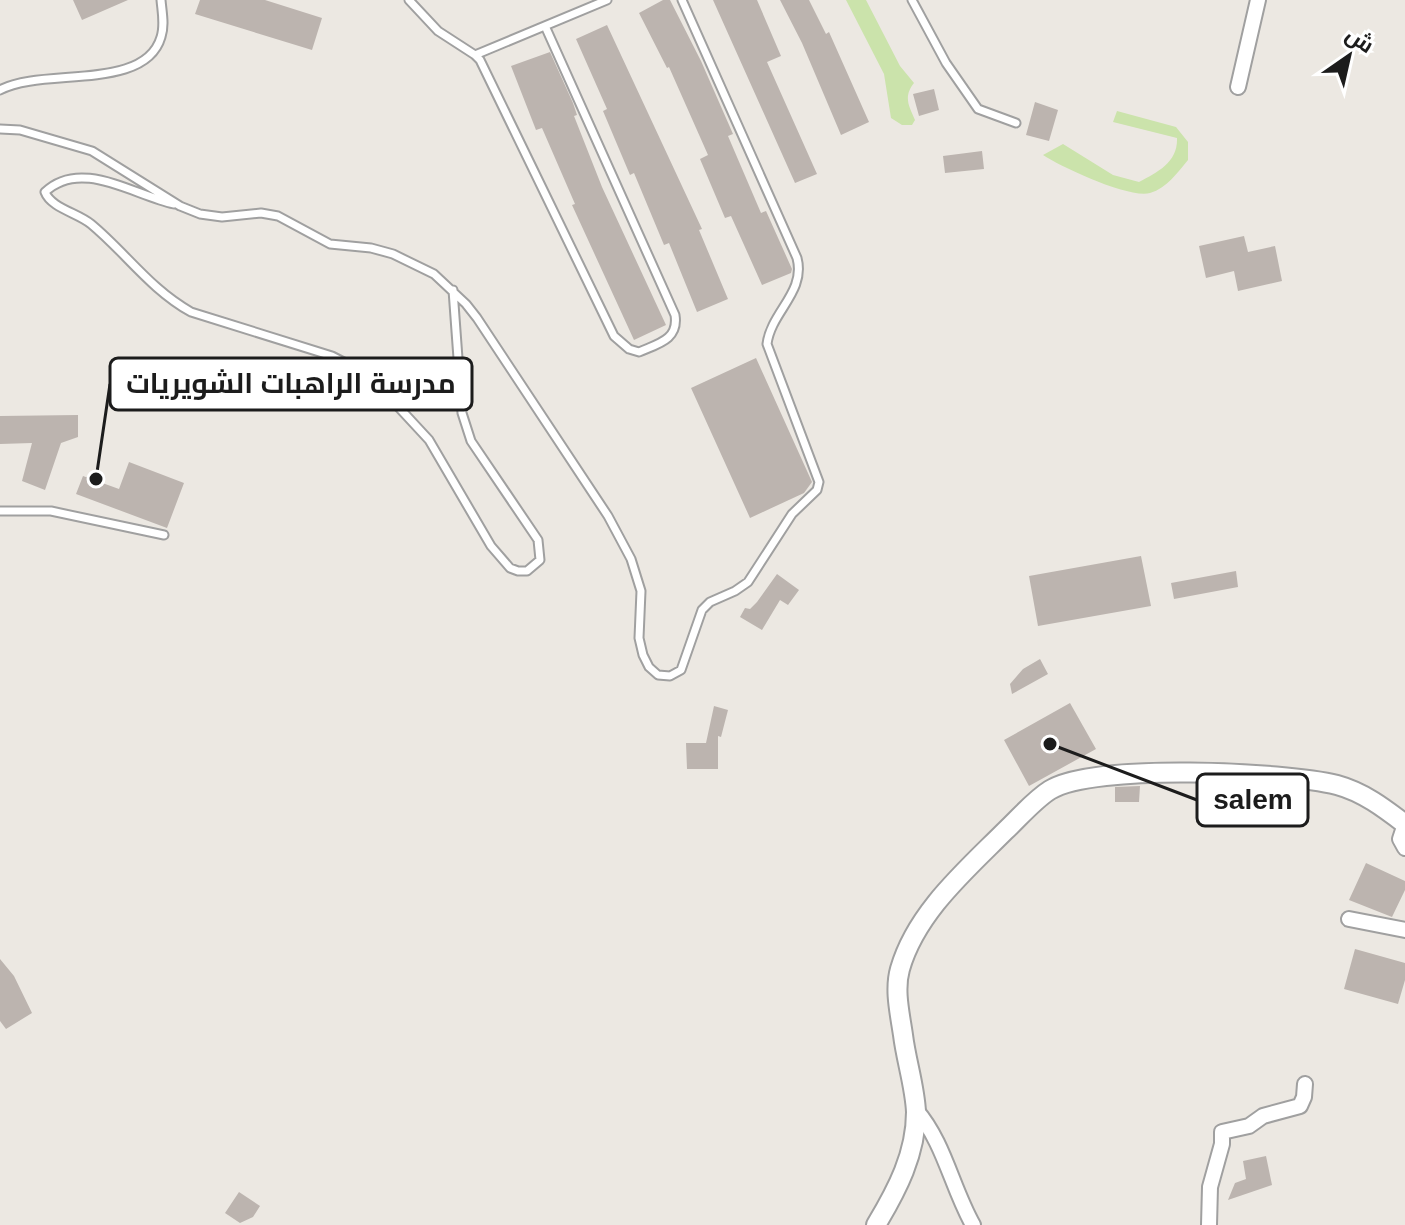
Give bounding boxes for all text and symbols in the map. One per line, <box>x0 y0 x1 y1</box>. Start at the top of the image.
north arrow <box>1309 16 1389 96</box>
text: ش <box>1341 22 1379 59</box>
callout: مدرسة الراهبات الشويريات <box>110 358 472 410</box>
text: مدرسة الراهبات الشويريات <box>126 368 456 400</box>
callout: salem <box>1197 774 1308 826</box>
text: salem <box>1213 784 1293 815</box>

